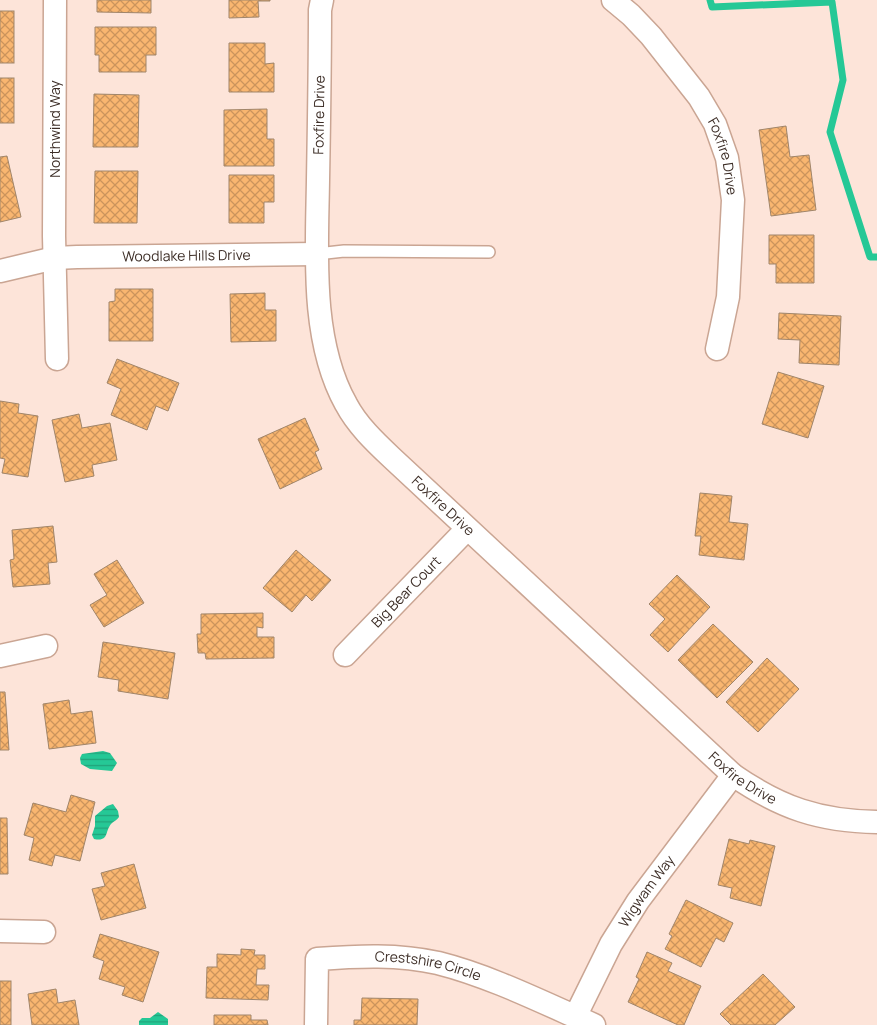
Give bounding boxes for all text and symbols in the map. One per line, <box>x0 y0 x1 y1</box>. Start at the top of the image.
street label: Foxfire Drive <box>308 75 329 155</box>
street label: Northwind Way <box>45 80 64 178</box>
street label: Foxfire Drive <box>704 114 742 196</box>
street label: Woodlake Hills Drive <box>122 245 251 265</box>
street label: Foxfire Drive <box>408 471 479 539</box>
street label: Big Bear Court <box>367 551 445 631</box>
street label: Foxfire Drive <box>705 747 780 808</box>
street label: Wigwam Way <box>614 851 679 931</box>
street label: Crestshire Circle <box>375 946 484 985</box>

